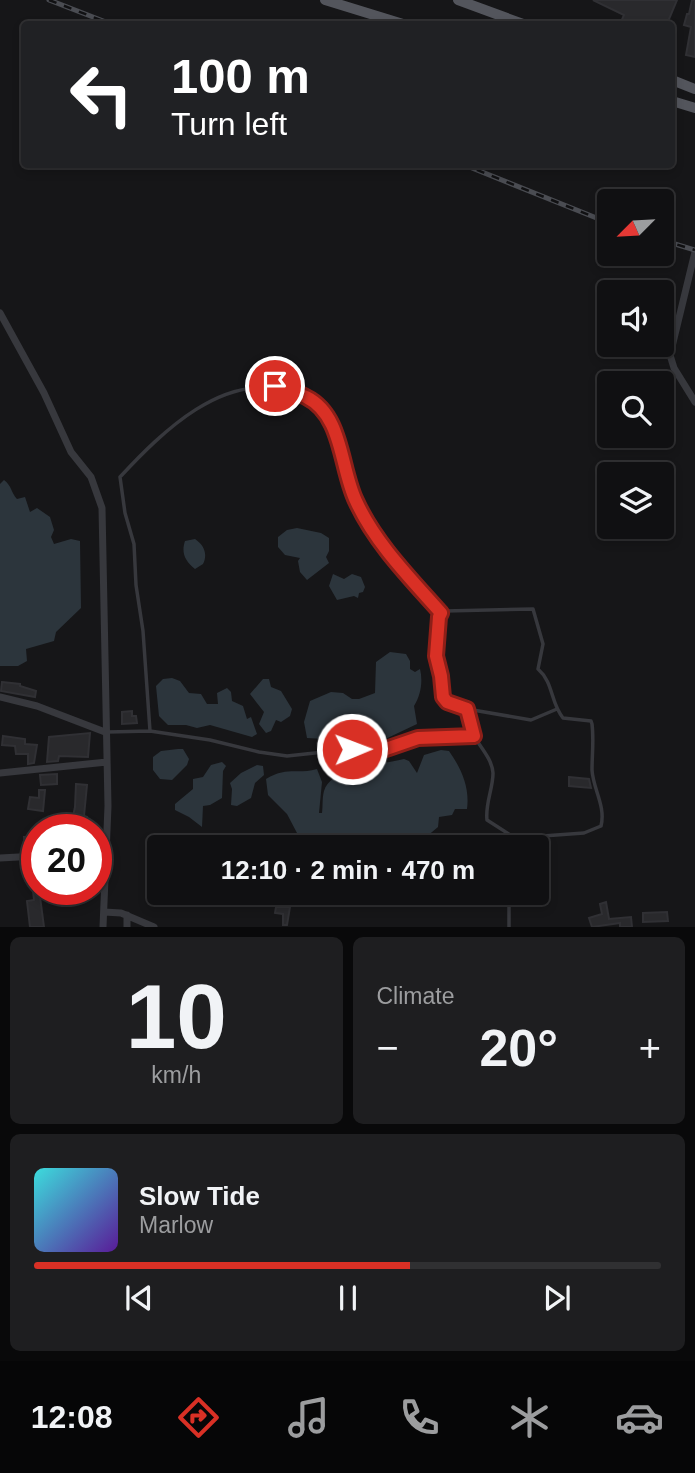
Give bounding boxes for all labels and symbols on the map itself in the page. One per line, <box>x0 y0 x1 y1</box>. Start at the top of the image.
north arrow <box>597 189 674 266</box>
pin <box>245 356 305 416</box>
position arrow <box>315 712 389 786</box>
speed limit sign: 20 <box>21 814 112 905</box>

